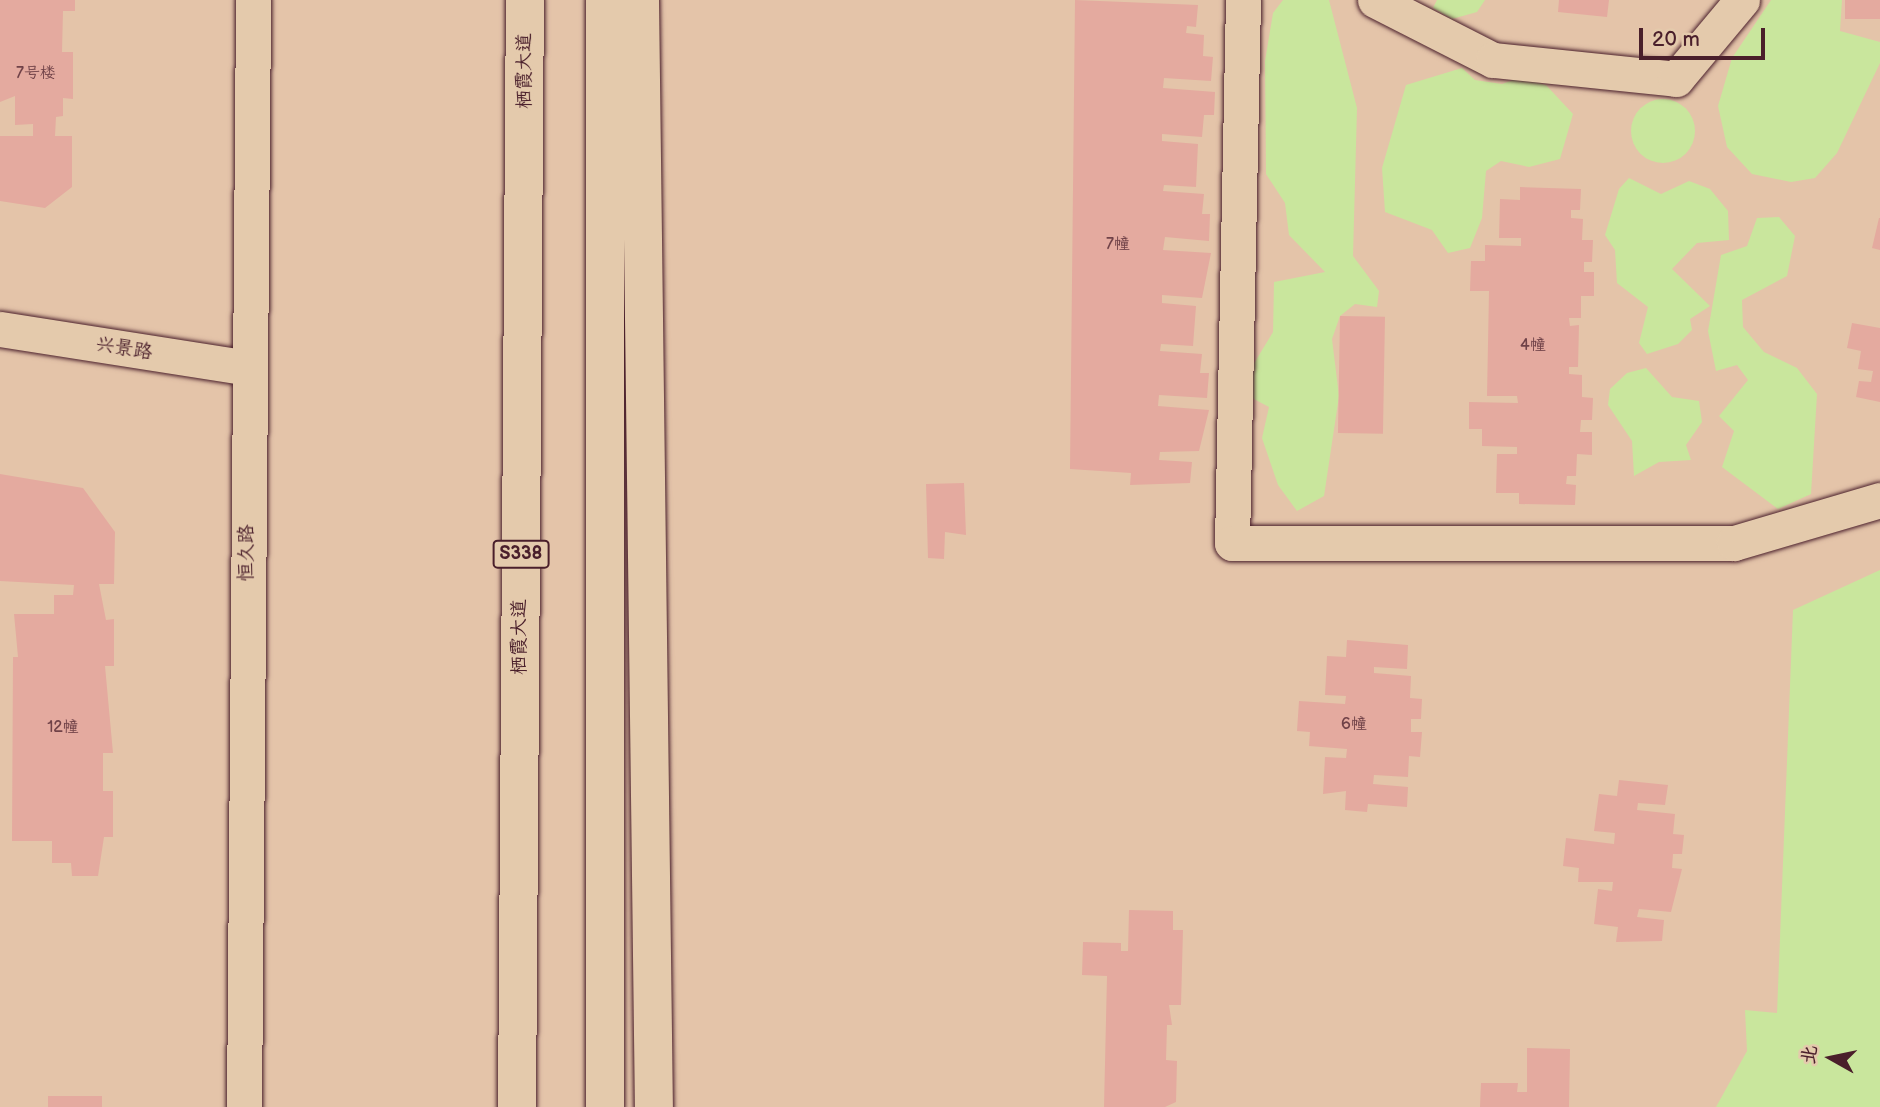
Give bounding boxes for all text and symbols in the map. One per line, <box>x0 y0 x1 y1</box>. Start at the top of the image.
scale bar <box>1642 14 1768 58</box>
text: 20 m <box>1652 27 1700 52</box>
street label: 栖霞大道 <box>514 33 536 109</box>
house number: 7号楼 <box>16 64 56 84</box>
house number: 7幢 <box>1106 235 1130 255</box>
street label: 兴景路 <box>94 333 154 365</box>
house number: 4幢 <box>1520 336 1546 356</box>
street label: 恒久路 <box>236 525 258 581</box>
road number: S338 <box>491 540 551 568</box>
street label: 栖霞大道 <box>509 599 531 675</box>
house number: 6幢 <box>1341 715 1367 735</box>
house number: 12幢 <box>47 718 79 738</box>
north arrow <box>1796 1023 1866 1093</box>
text: 北 <box>1797 1043 1823 1066</box>

